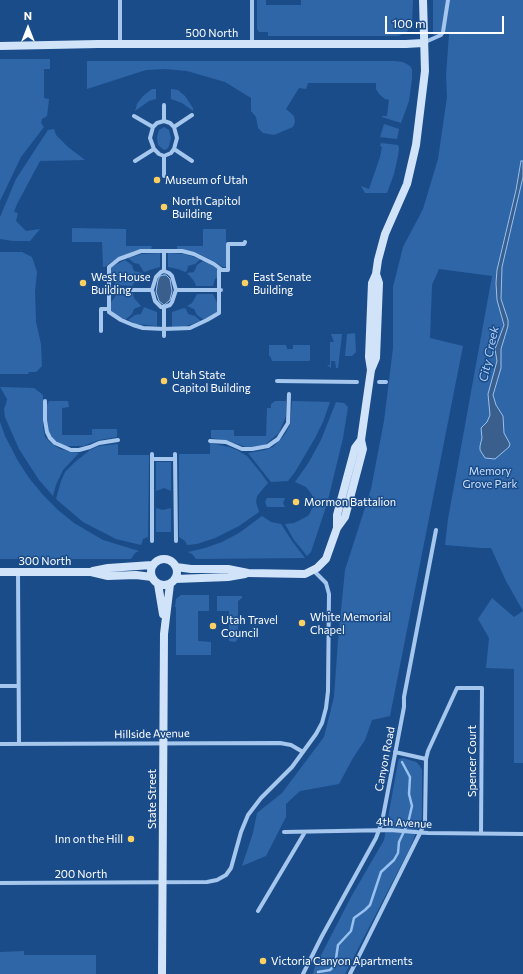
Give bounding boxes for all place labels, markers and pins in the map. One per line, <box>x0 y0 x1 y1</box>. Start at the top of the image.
place label: Museum of Utah <box>165 173 248 187</box>
marker: Museum of Utah <box>152 175 162 185</box>
place label: North Capitol Building <box>172 194 241 220</box>
marker: North Capitol Building <box>159 202 169 212</box>
place label: West House Building <box>91 270 151 296</box>
place label: East Senate Building <box>253 270 311 296</box>
marker: West House Building <box>78 278 88 288</box>
marker: East Senate Building <box>240 278 250 288</box>
place label: Utah State Capitol Building <box>172 368 251 394</box>
marker: Utah State Capitol Building <box>159 376 169 386</box>
place label: Mormon Battalion <box>304 495 396 509</box>
marker: Mormon Battalion <box>291 497 301 507</box>
place label: White Memorial Chapel <box>310 610 391 636</box>
place label: Utah Travel Council <box>221 613 278 639</box>
marker: White Memorial Chapel <box>297 618 307 628</box>
marker: Utah Travel Council <box>208 621 218 631</box>
place label: Inn on the Hill <box>55 832 123 846</box>
marker: Inn on the Hill <box>126 834 136 844</box>
place label: Victoria Canyon Apartments <box>271 954 413 968</box>
marker: Victoria Canyon Apartments <box>258 956 268 966</box>

